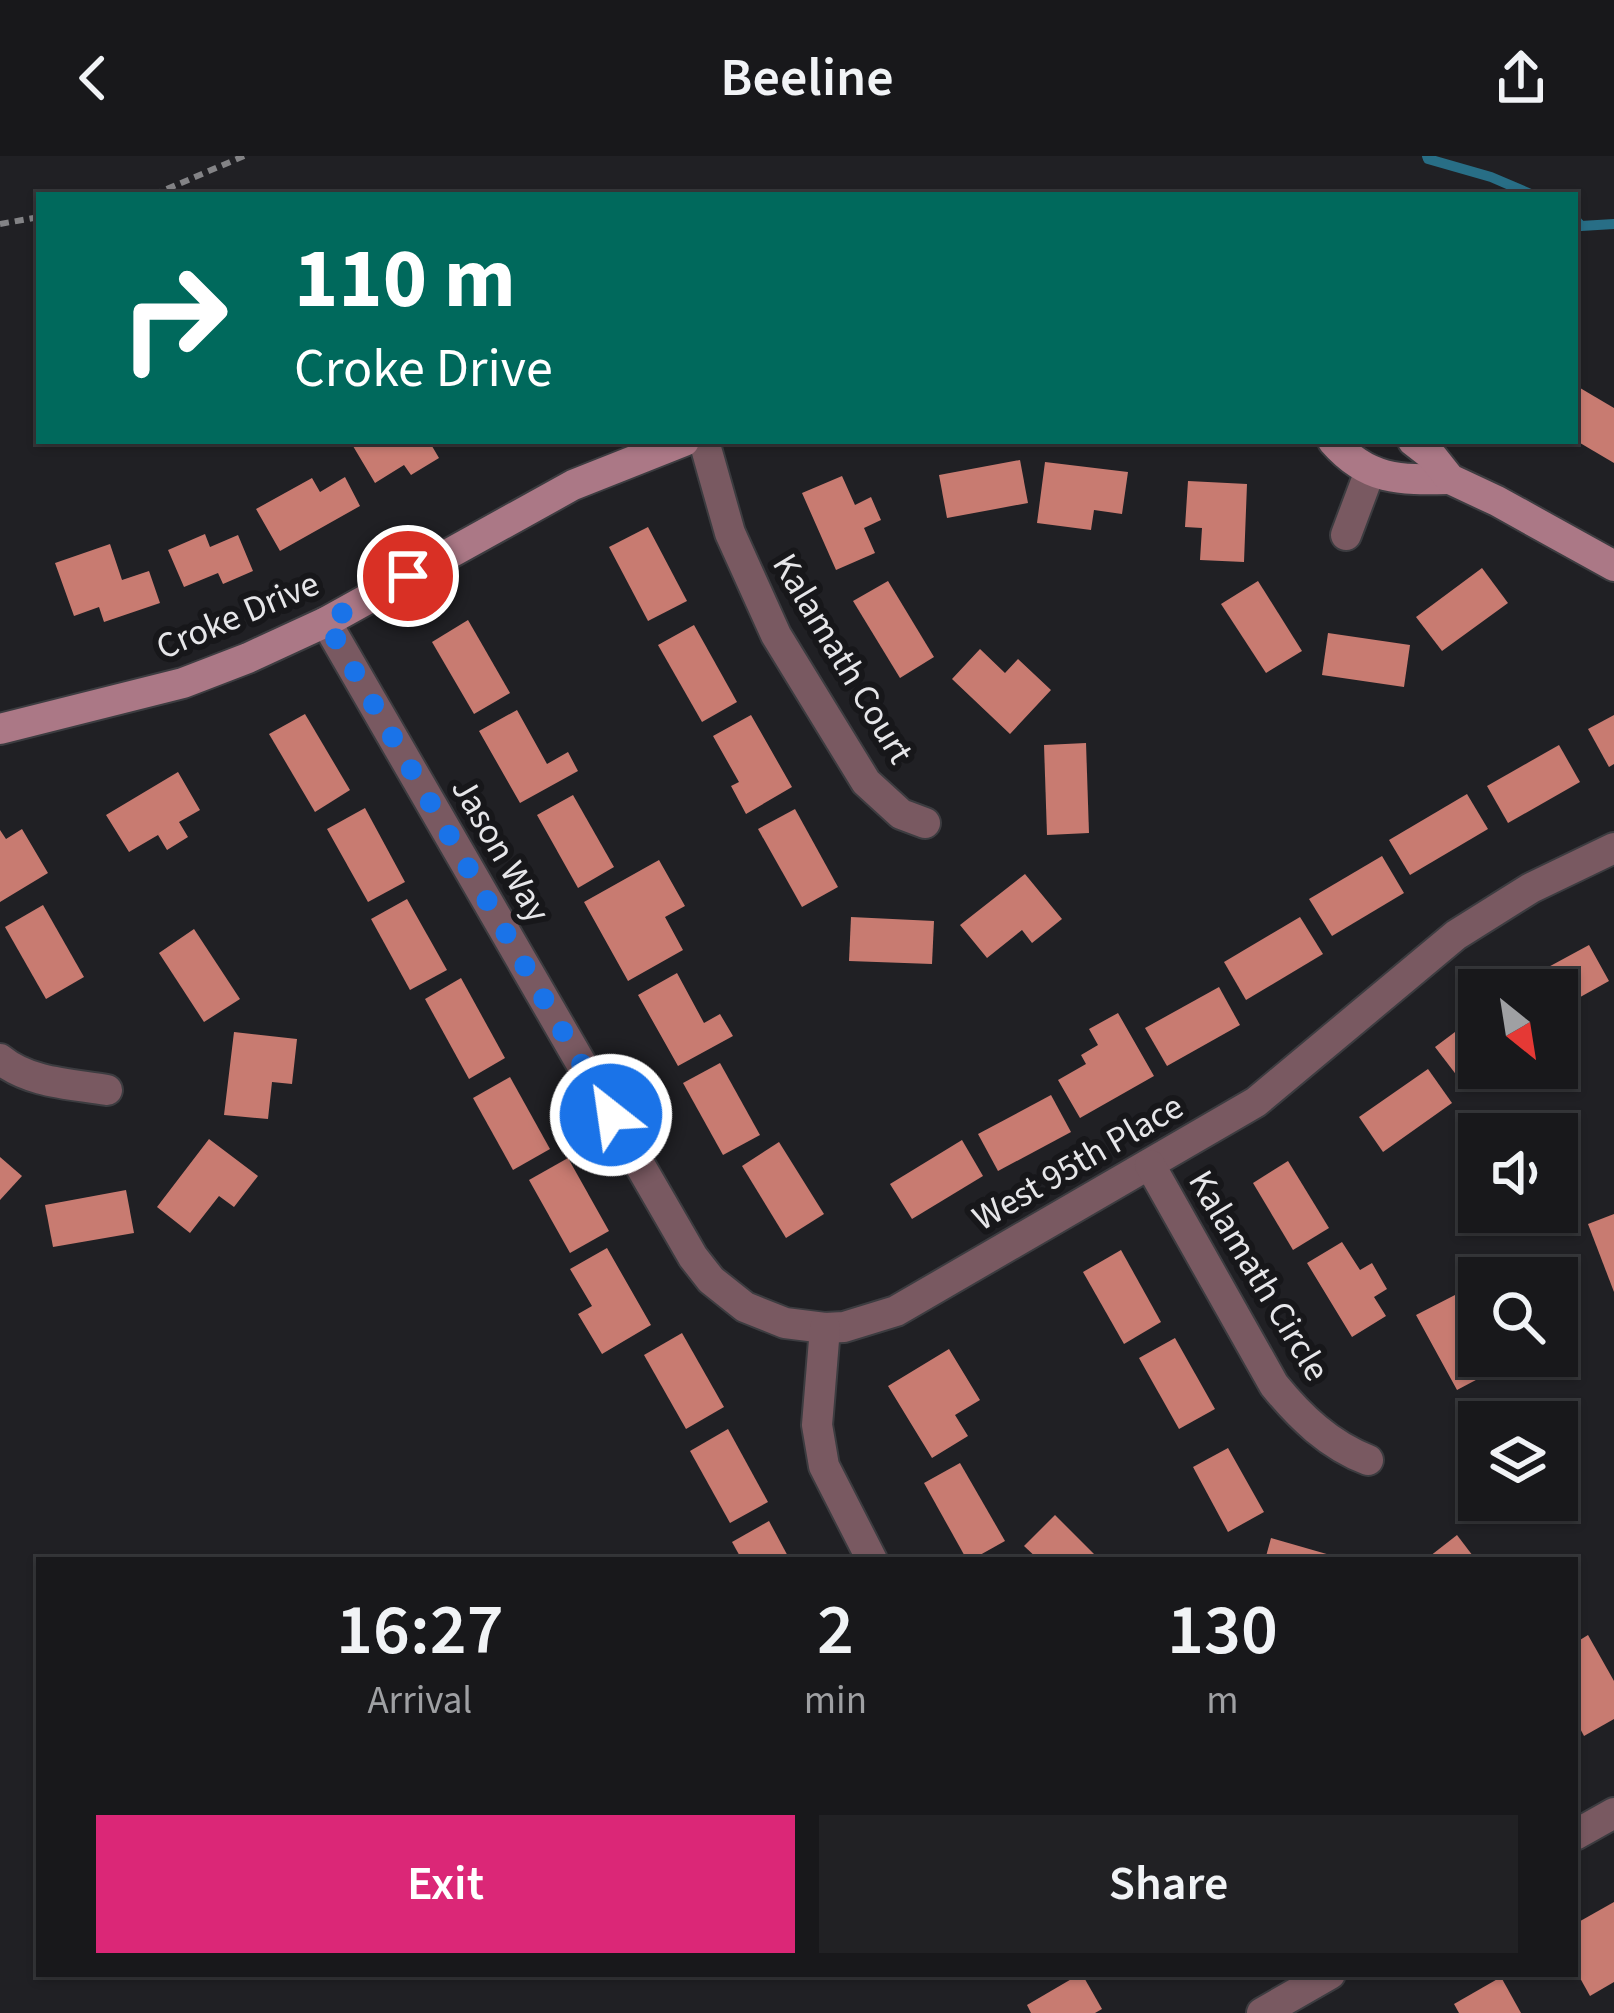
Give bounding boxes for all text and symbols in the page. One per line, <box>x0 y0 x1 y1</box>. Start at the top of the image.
text: Beeline <box>720 40 894 117</box>
icon: back <box>60 45 126 111</box>
icon: share <box>1488 45 1554 111</box>
text: 110 m <box>294 220 516 340</box>
icon: right <box>96 240 252 396</box>
text: Croke Drive <box>294 331 553 408</box>
pin <box>357 525 459 627</box>
icon: arrive <box>375 543 441 609</box>
street label: Kalamath Court <box>760 544 926 774</box>
street label: Croke Drive <box>148 558 327 673</box>
street label: Jason Way <box>439 768 563 932</box>
north arrow <box>1458 969 1578 1089</box>
map controls <box>1458 969 1578 1521</box>
position arrow <box>548 1052 674 1178</box>
street label: West 95th Place <box>963 1081 1193 1243</box>
button: sound <box>1458 1113 1578 1233</box>
street label: Kalamath Circle <box>1176 1161 1342 1391</box>
button: search <box>1458 1257 1578 1377</box>
button: layers <box>1458 1401 1578 1521</box>
text: 16:27 <box>336 1579 504 1682</box>
text: 2 <box>817 1579 854 1682</box>
text: 130 <box>1167 1579 1278 1682</box>
text: Arrival <box>367 1673 472 1729</box>
text: min <box>804 1673 867 1729</box>
text: m <box>1206 1673 1239 1729</box>
button: Exit <box>96 1815 795 1953</box>
button: Share <box>819 1815 1518 1953</box>

